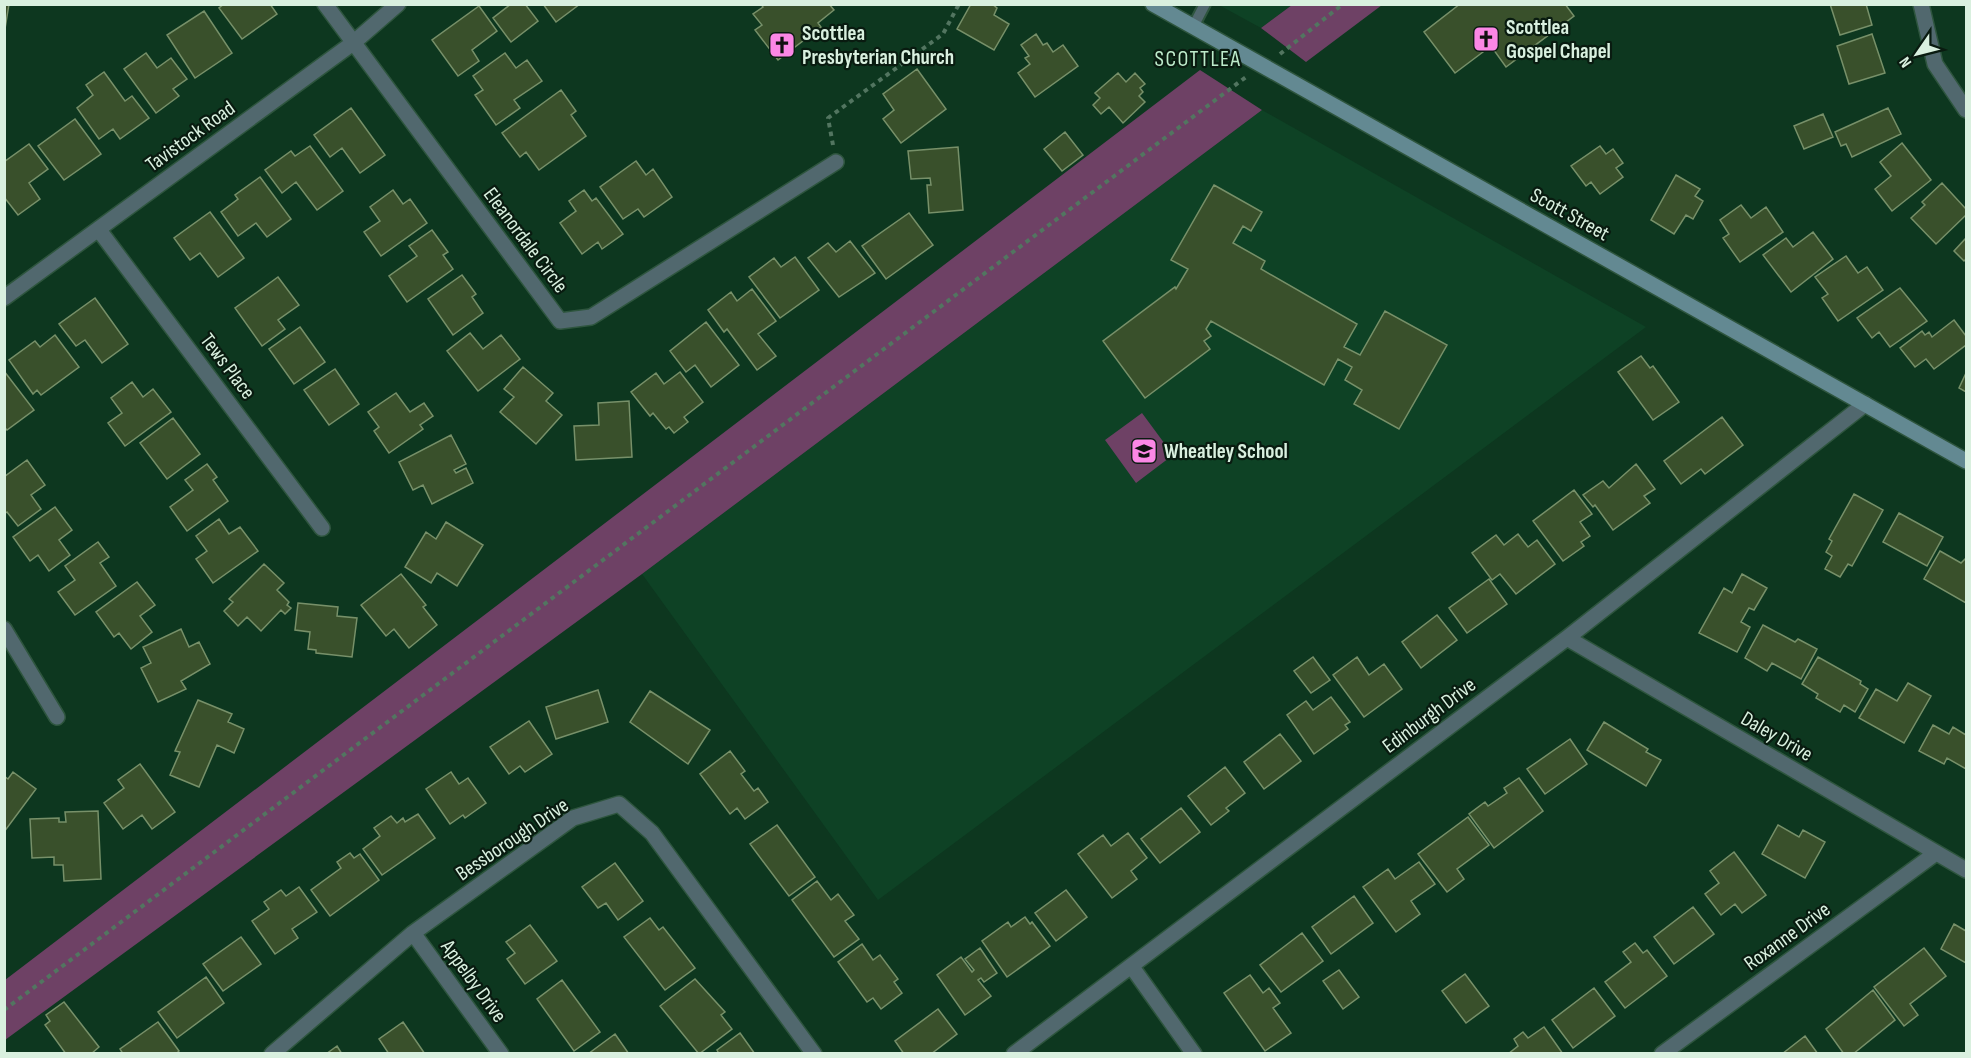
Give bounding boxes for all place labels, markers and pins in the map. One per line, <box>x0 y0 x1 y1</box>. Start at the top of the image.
place label: Scottlea Gospel Chapel <box>1506 15 1611 64</box>
place label: Scottlea Presbyterian Church <box>802 21 954 70</box>
church icon: Scottlea Gospel Chapel <box>1471 24 1501 54</box>
church icon: Scottlea Presbyterian Church <box>767 30 797 60</box>
school or university icon: Wheatley School <box>1129 436 1159 466</box>
place label: Wheatley School <box>1164 439 1288 464</box>

